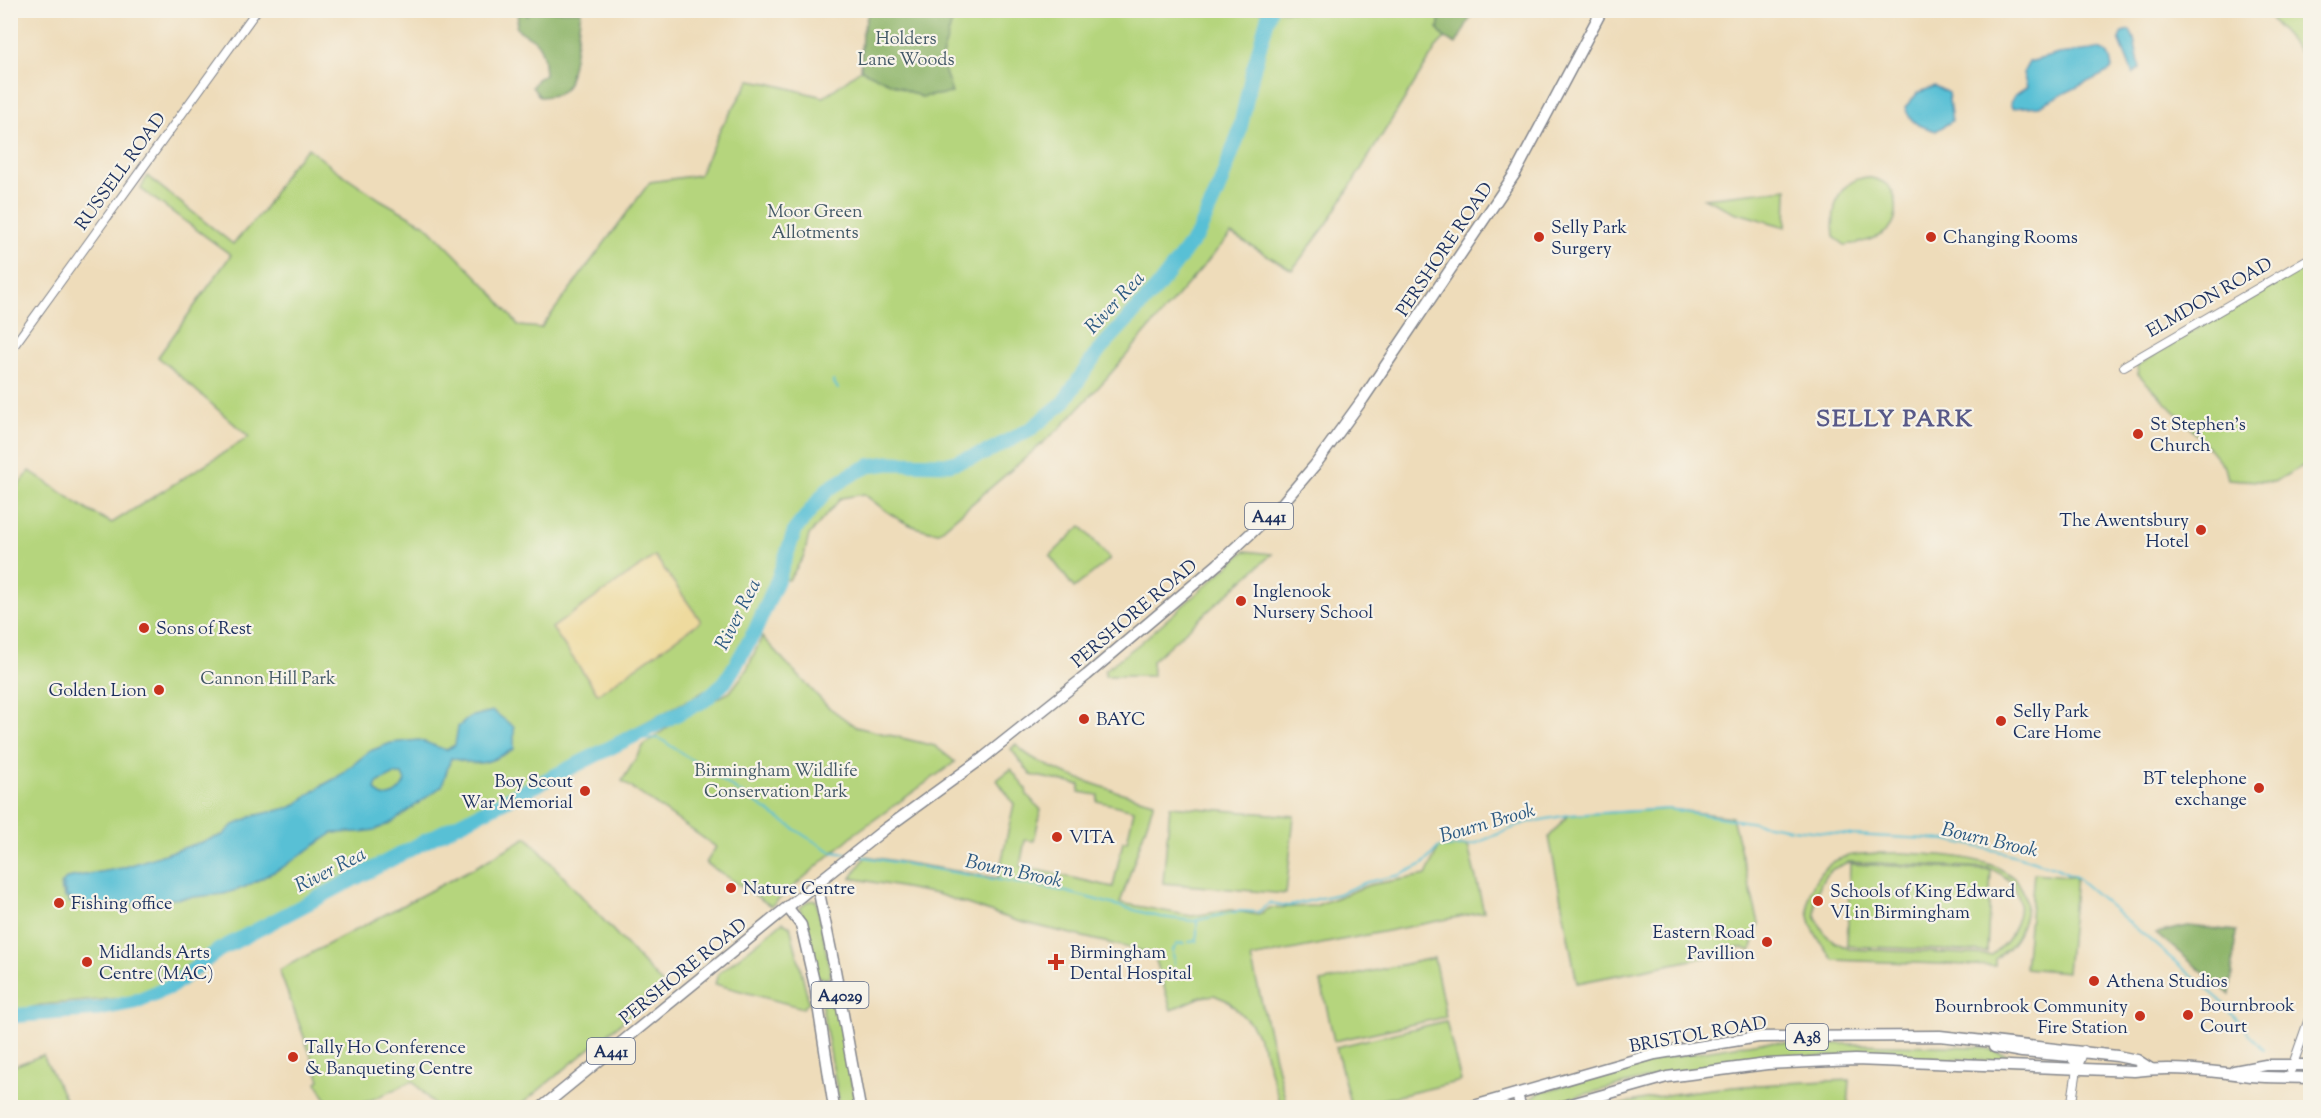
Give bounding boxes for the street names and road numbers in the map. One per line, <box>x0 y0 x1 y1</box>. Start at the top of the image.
street label: RUSSELL ROAD <box>70 108 173 237</box>
street label: PERSHORE ROAD <box>1391 178 1500 323</box>
street label: ELMDON ROAD <box>2142 252 2278 345</box>
road number: A441 <box>1245 503 1293 529</box>
street label: PERSHORE ROAD <box>1067 554 1204 675</box>
street label: PERSHORE ROAD <box>615 913 754 1032</box>
road number: A4029 <box>812 982 868 1008</box>
street label: BRISTOL ROAD <box>1627 1011 1769 1061</box>
road number: A38 <box>1786 1024 1828 1050</box>
road number: A441 <box>587 1038 635 1064</box>

